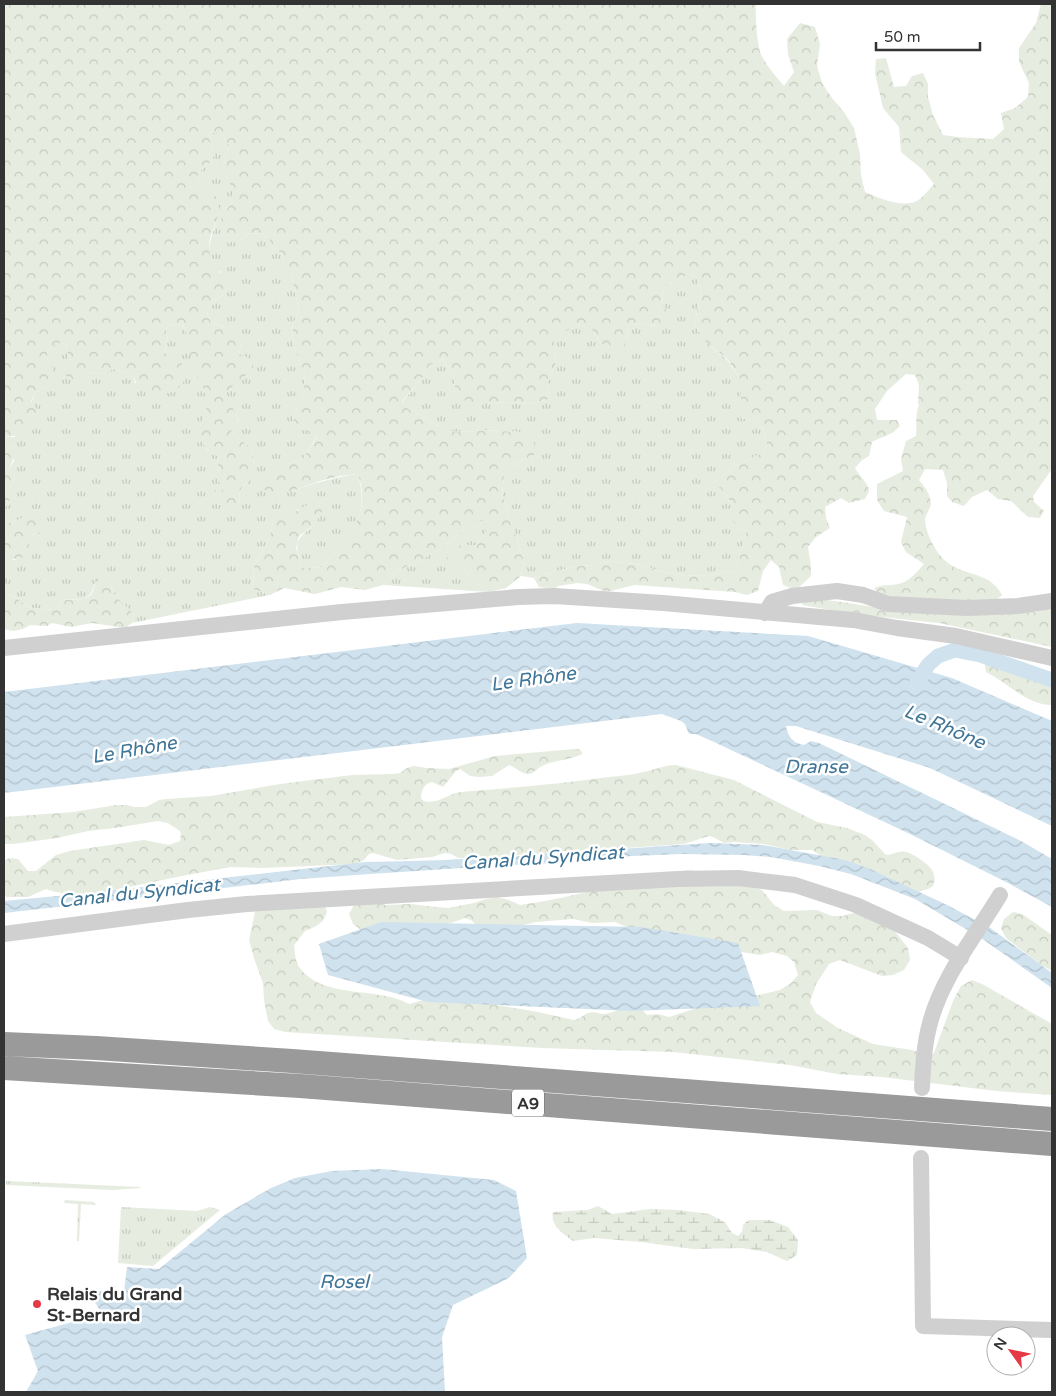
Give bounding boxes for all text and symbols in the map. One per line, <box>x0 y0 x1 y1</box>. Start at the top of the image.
scale bar <box>876 20 980 52</box>
text: 50 m <box>884 28 921 46</box>
water label: Le Rhône <box>489 662 578 696</box>
water label: Le Rhône <box>901 700 989 754</box>
water label: Le Rhône <box>90 732 179 768</box>
water label: Dranse <box>784 756 849 778</box>
water label: Canal du Syndicat <box>462 841 627 875</box>
water label: Canal du Syndicat <box>58 873 223 912</box>
road number: A9 <box>512 1090 544 1116</box>
water label: Rosel <box>319 1271 371 1293</box>
place label: Relais du Grand St-Bernard <box>47 1283 182 1326</box>
marker: Relais du Grand St-Bernard <box>31 1298 43 1310</box>
north arrow <box>986 1326 1036 1376</box>
text: N <box>990 1335 1011 1354</box>

